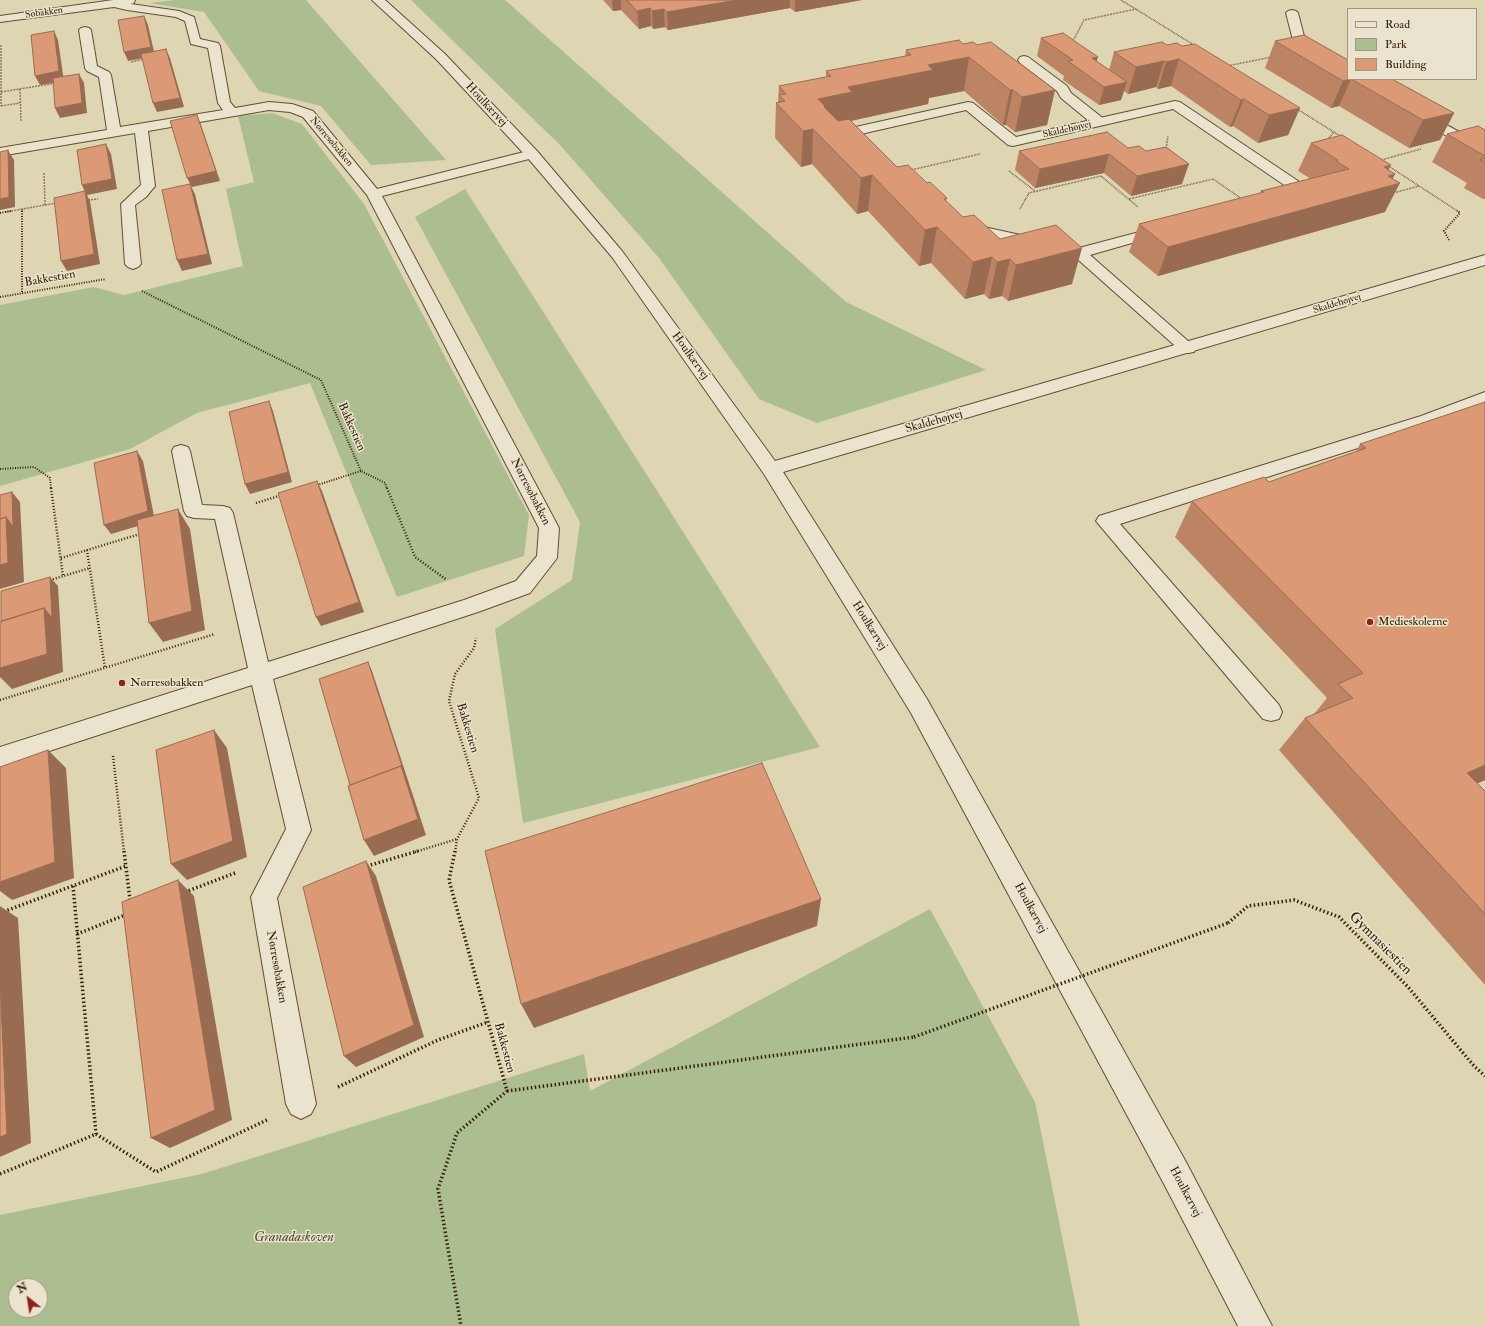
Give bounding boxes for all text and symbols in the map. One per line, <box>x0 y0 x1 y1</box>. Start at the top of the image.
street label: Søbakken <box>24 4 64 22</box>
legend <box>1347 8 1477 80</box>
text: Road <box>1385 17 1410 32</box>
text: Park <box>1385 37 1407 52</box>
text: Building <box>1385 57 1426 72</box>
street label: Houlkærvej <box>462 80 510 130</box>
street label: Nørresøbakken <box>307 115 355 169</box>
street label: Skaldehøjvej <box>1042 119 1092 141</box>
street label: Bakkestien <box>23 267 77 291</box>
street label: Skaldehøjvej <box>1312 291 1362 317</box>
street label: Houlkærvej <box>668 329 712 383</box>
street label: Bakkestien <box>334 401 368 453</box>
street label: Skaldehøjvej <box>904 407 964 437</box>
street label: Nørresøbakken <box>507 456 553 528</box>
street label: Houlkærvej <box>848 599 890 653</box>
place label: Medieskolerne <box>1378 615 1448 629</box>
marker: Medieskolerne <box>1365 617 1375 627</box>
place label: Nørresøbakken <box>130 676 203 690</box>
marker: Nørresøbakken <box>117 678 127 688</box>
street label: Bakkestien <box>453 701 481 755</box>
street label: Houlkærvej <box>1010 880 1050 936</box>
street label: Gymnasiestien <box>1345 909 1415 979</box>
street label: Nørresøbakken <box>263 930 289 1004</box>
street label: Bakkestien <box>490 1021 518 1075</box>
street label: Houlkærvej <box>1166 1164 1204 1220</box>
park label: Granadaskoven <box>254 1230 334 1246</box>
north arrow <box>8 1278 48 1318</box>
text: N <box>15 1280 30 1296</box>

